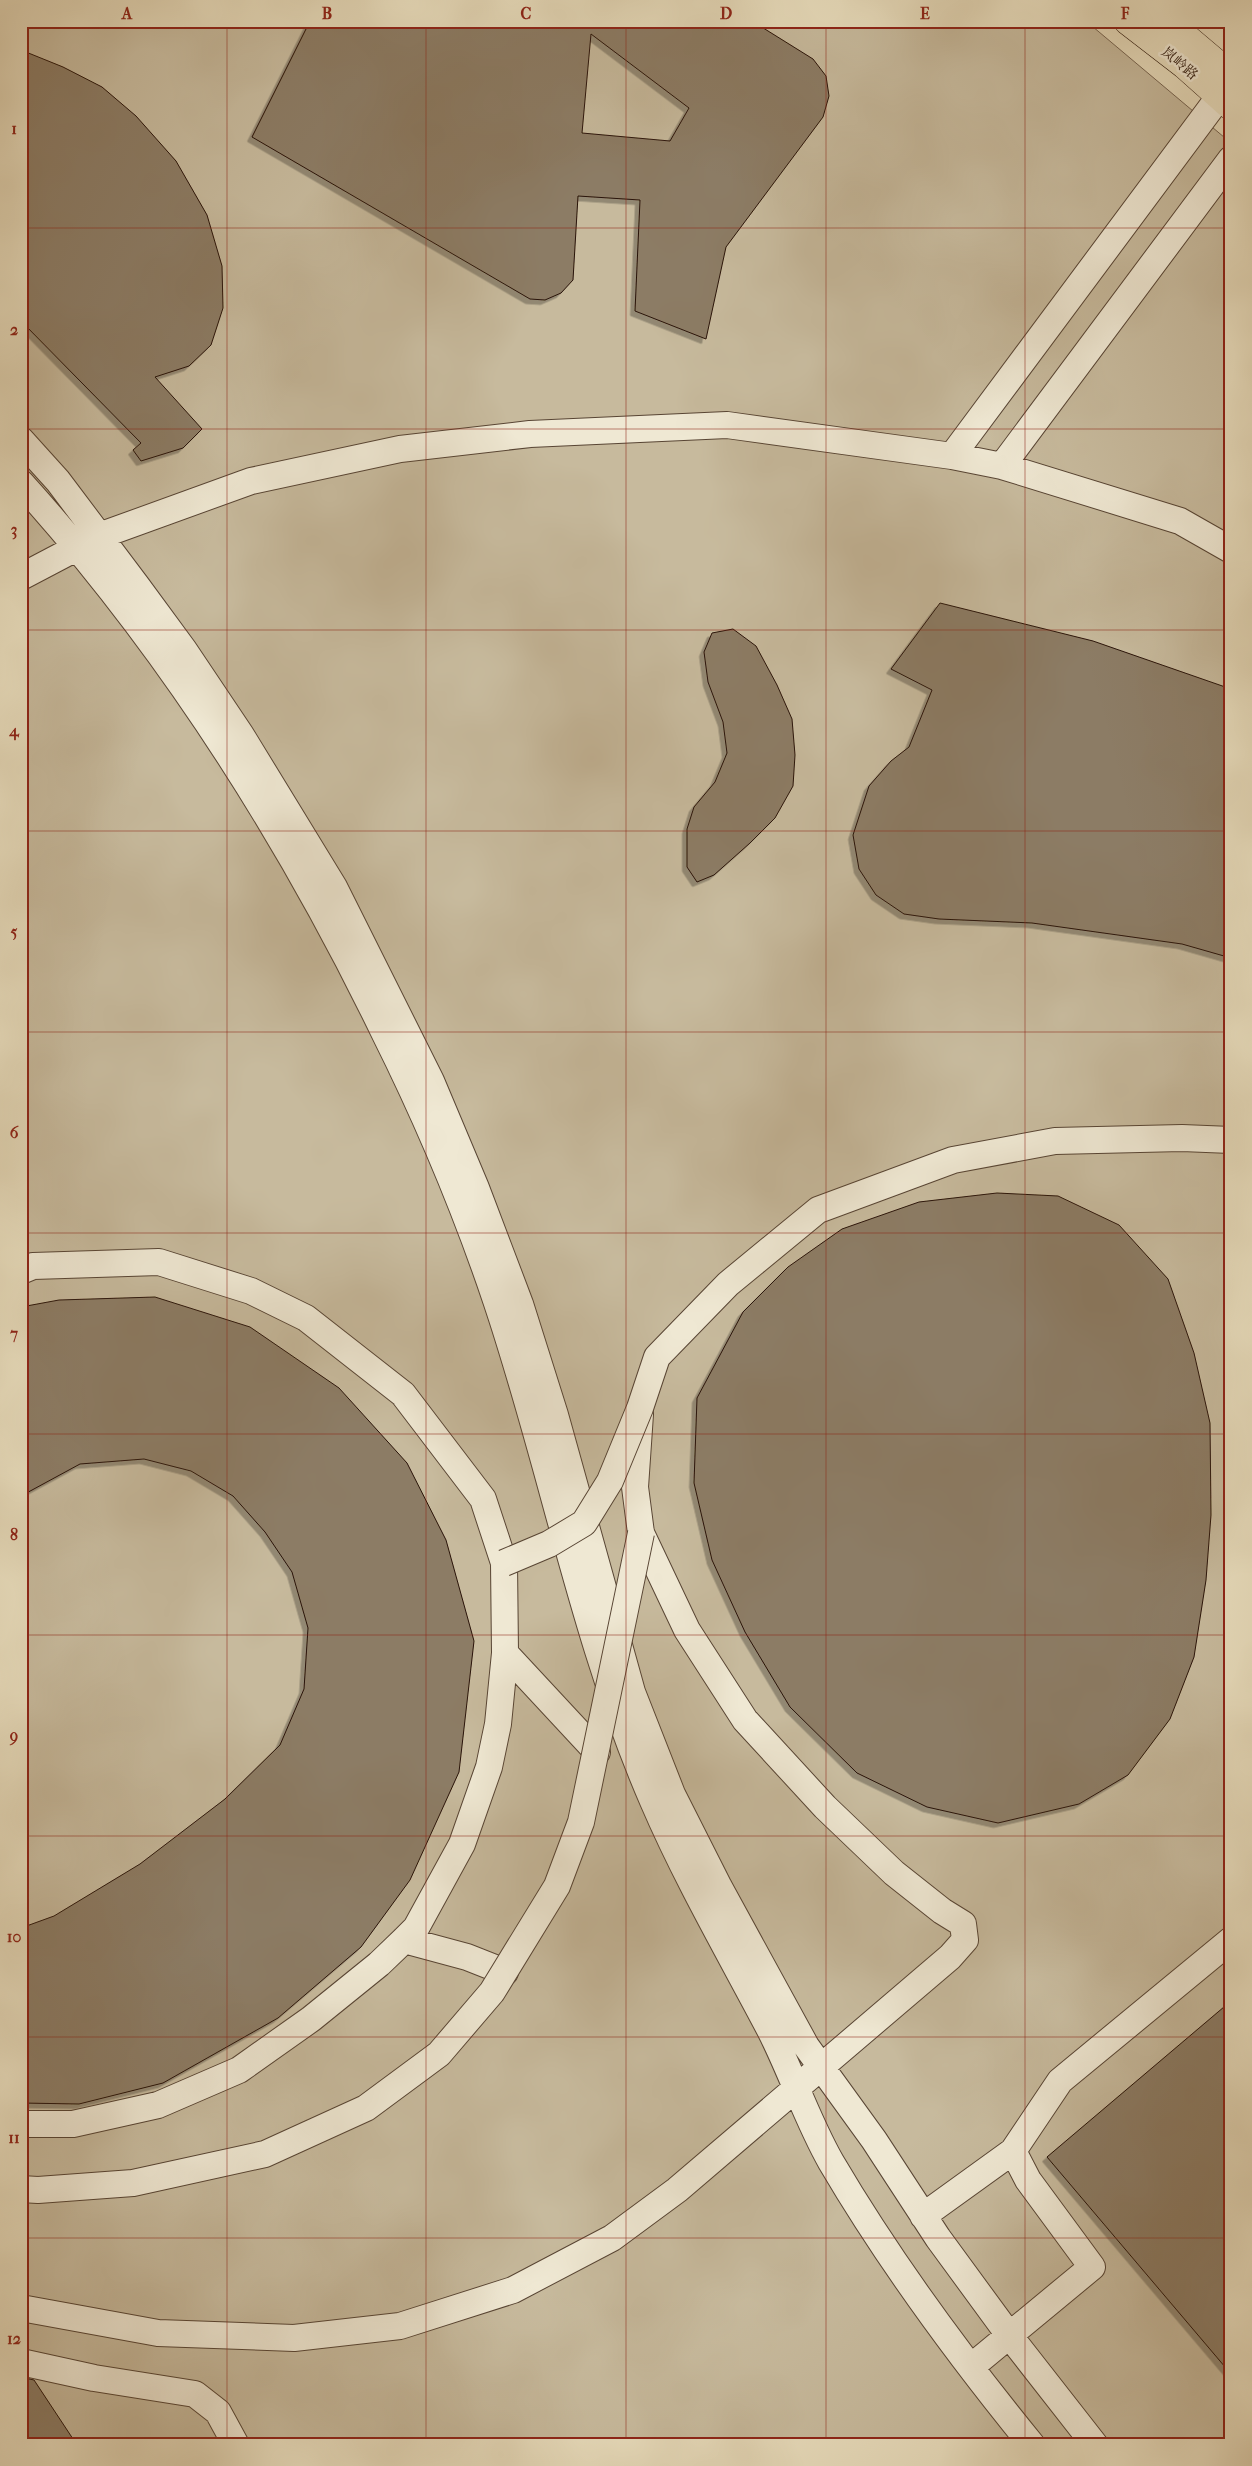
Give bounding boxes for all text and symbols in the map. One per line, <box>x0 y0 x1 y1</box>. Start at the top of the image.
text: A <box>121 4 133 23</box>
text: B <box>322 4 332 23</box>
text: C <box>521 4 532 23</box>
text: D <box>720 4 732 23</box>
text: E <box>920 4 930 23</box>
text: F <box>1120 4 1130 23</box>
street label: 岚岭路 <box>1158 43 1201 83</box>
text: 1 <box>11 119 17 138</box>
text: 2 <box>10 320 18 339</box>
text: 3 <box>11 520 17 540</box>
text: 4 <box>8 721 20 741</box>
text: 5 <box>11 922 18 941</box>
text: 6 <box>10 1123 19 1142</box>
text: 7 <box>9 1324 18 1343</box>
text: 8 <box>10 1525 18 1544</box>
text: 9 <box>9 1726 18 1746</box>
text: 10 <box>7 1927 21 1946</box>
text: 11 <box>8 2128 20 2147</box>
text: 12 <box>7 2329 21 2348</box>

